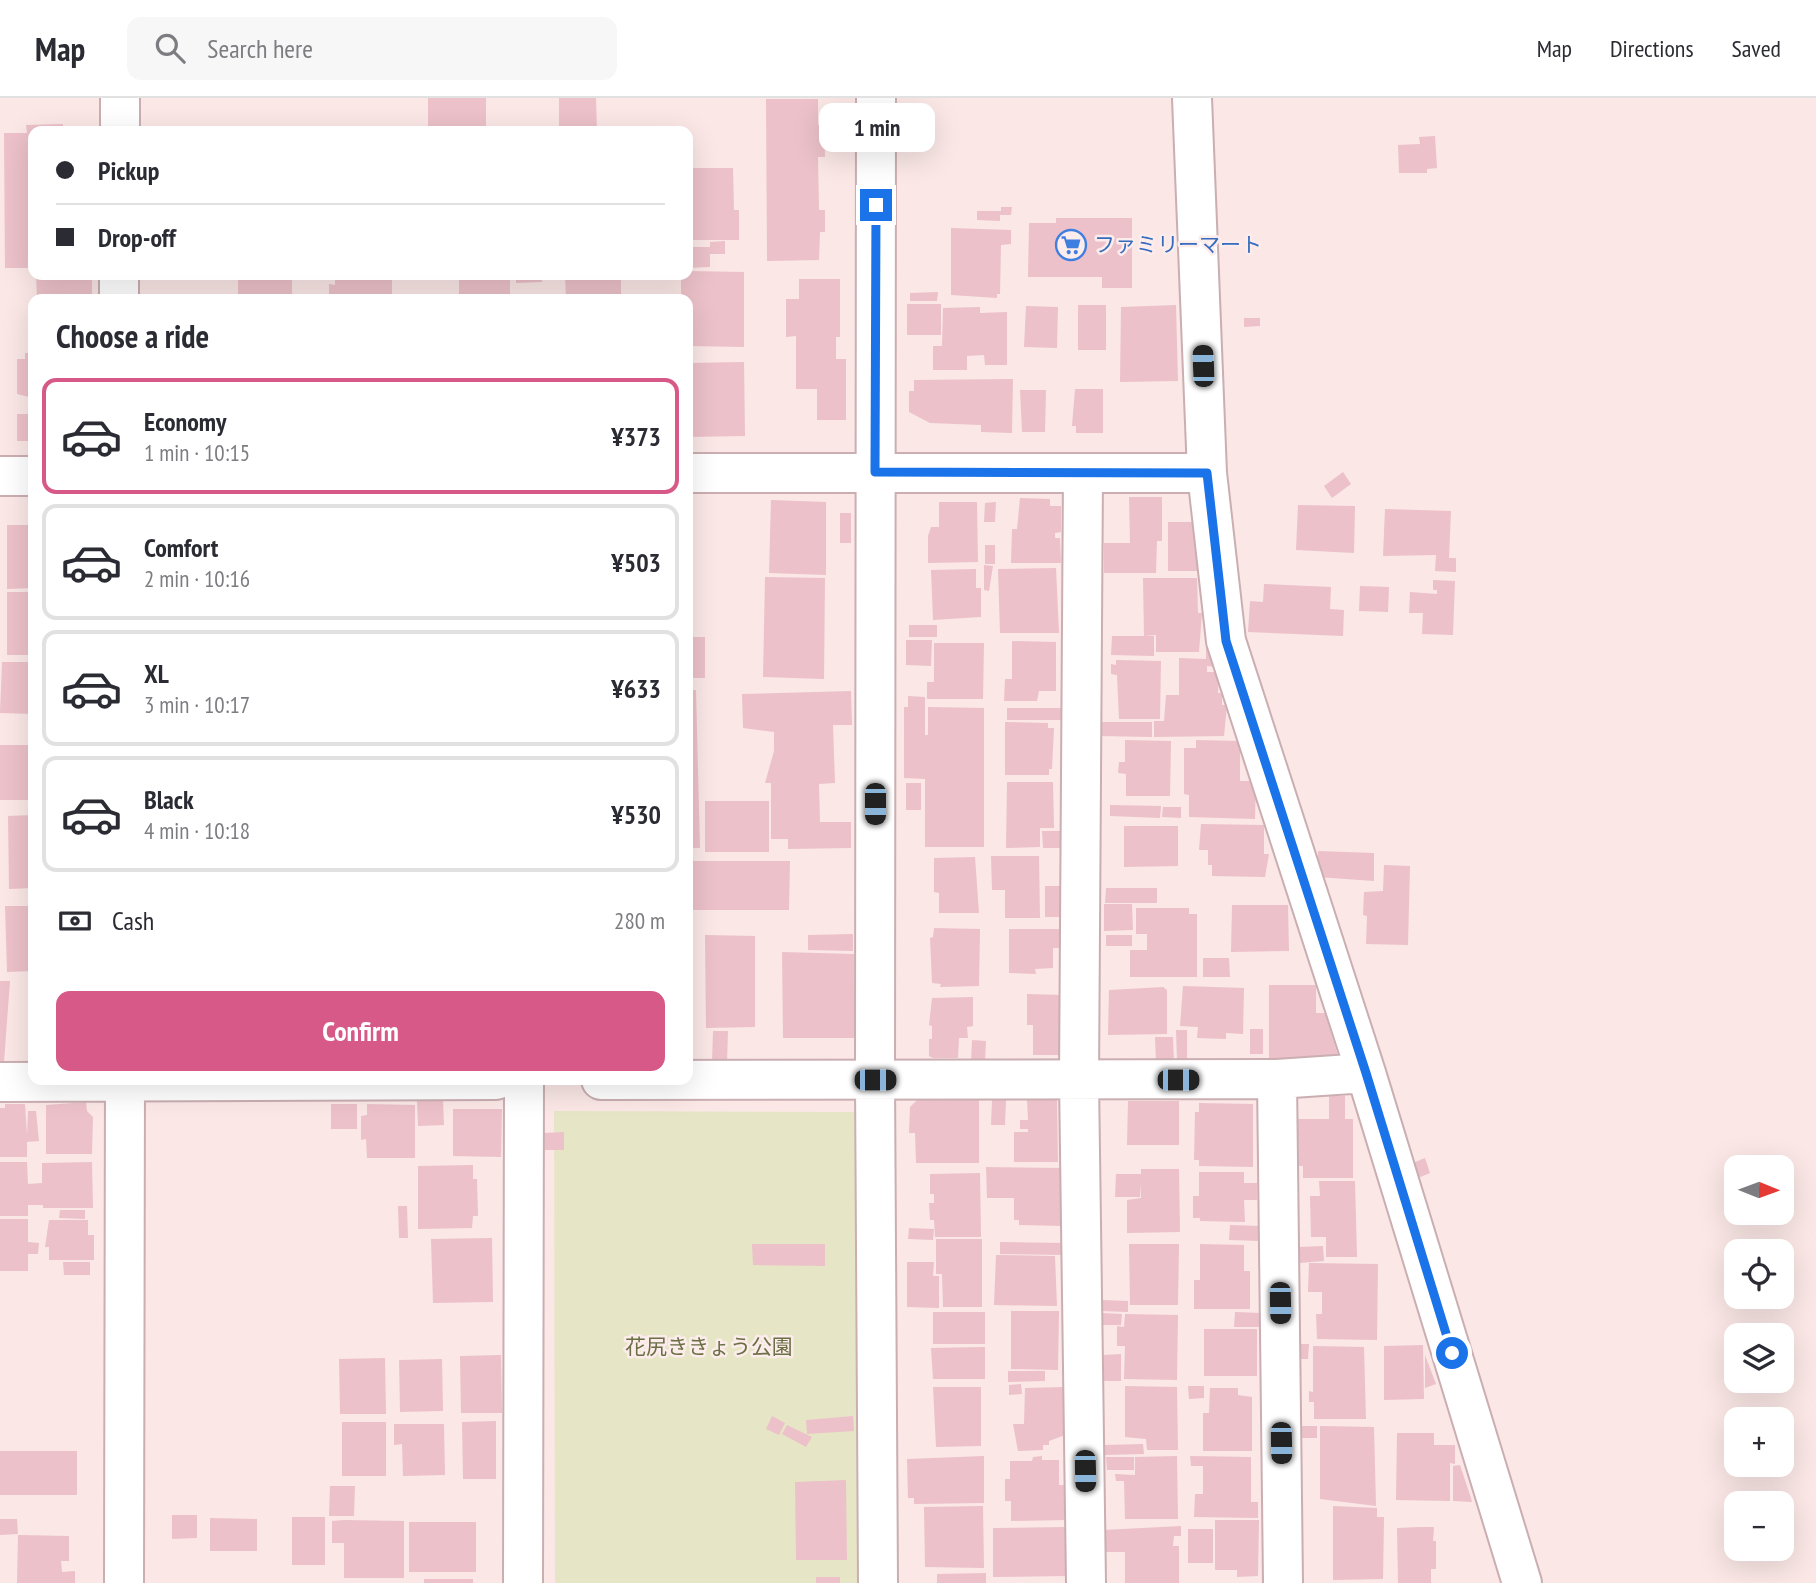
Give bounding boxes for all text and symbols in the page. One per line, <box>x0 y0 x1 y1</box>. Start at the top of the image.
search box <box>127 17 617 80</box>
text: Map <box>35 27 85 70</box>
icon: search <box>151 29 189 67</box>
text: Search here <box>207 32 313 65</box>
text: Map <box>1537 33 1572 64</box>
text: Directions <box>1610 33 1694 64</box>
text: Saved <box>1732 33 1781 64</box>
callout: 1 min <box>818 104 934 153</box>
text: 1 min <box>854 113 900 142</box>
text: Pickup <box>98 154 159 187</box>
route end <box>860 189 892 221</box>
text: Drop-off <box>98 221 176 254</box>
supermarket icon: ファミリーマート <box>1054 228 1088 262</box>
place label: ファミリーマート <box>1094 231 1262 258</box>
text: Choose a ride <box>56 315 209 357</box>
car <box>1192 345 1215 387</box>
icon: car <box>60 405 123 468</box>
text: Economy <box>144 405 226 438</box>
text: ¥373 <box>611 420 661 453</box>
text: 1 min · 10:15 <box>144 438 250 467</box>
icon: car <box>60 531 123 594</box>
text: Comfort <box>144 531 218 564</box>
text: ¥503 <box>611 546 661 579</box>
text: 2 min · 10:16 <box>144 564 250 593</box>
icon: car <box>60 657 123 720</box>
text: XL <box>144 657 169 690</box>
text: ¥633 <box>611 672 661 705</box>
text: 3 min · 10:17 <box>144 690 250 719</box>
icon: car <box>60 783 123 846</box>
text: Black <box>144 783 194 816</box>
car <box>865 783 886 825</box>
text: ¥530 <box>611 798 661 831</box>
text: 4 min · 10:18 <box>144 816 250 845</box>
icon: cash <box>56 902 94 940</box>
text: Cash <box>112 904 154 937</box>
text: 280 m <box>614 906 665 935</box>
button: Confirm <box>56 991 665 1071</box>
car <box>855 1070 897 1091</box>
car <box>1158 1070 1200 1091</box>
north arrow <box>1724 1155 1794 1225</box>
map controls <box>1724 1155 1794 1561</box>
button: locate <box>1724 1239 1794 1309</box>
car <box>1270 1282 1291 1324</box>
button: layers <box>1724 1323 1794 1393</box>
park label: 花尻ききょう公園 <box>625 1333 793 1360</box>
route start <box>1436 1337 1468 1369</box>
button: + <box>1724 1407 1794 1477</box>
car <box>1271 1422 1292 1464</box>
car <box>1075 1450 1096 1492</box>
button: − <box>1724 1491 1794 1561</box>

